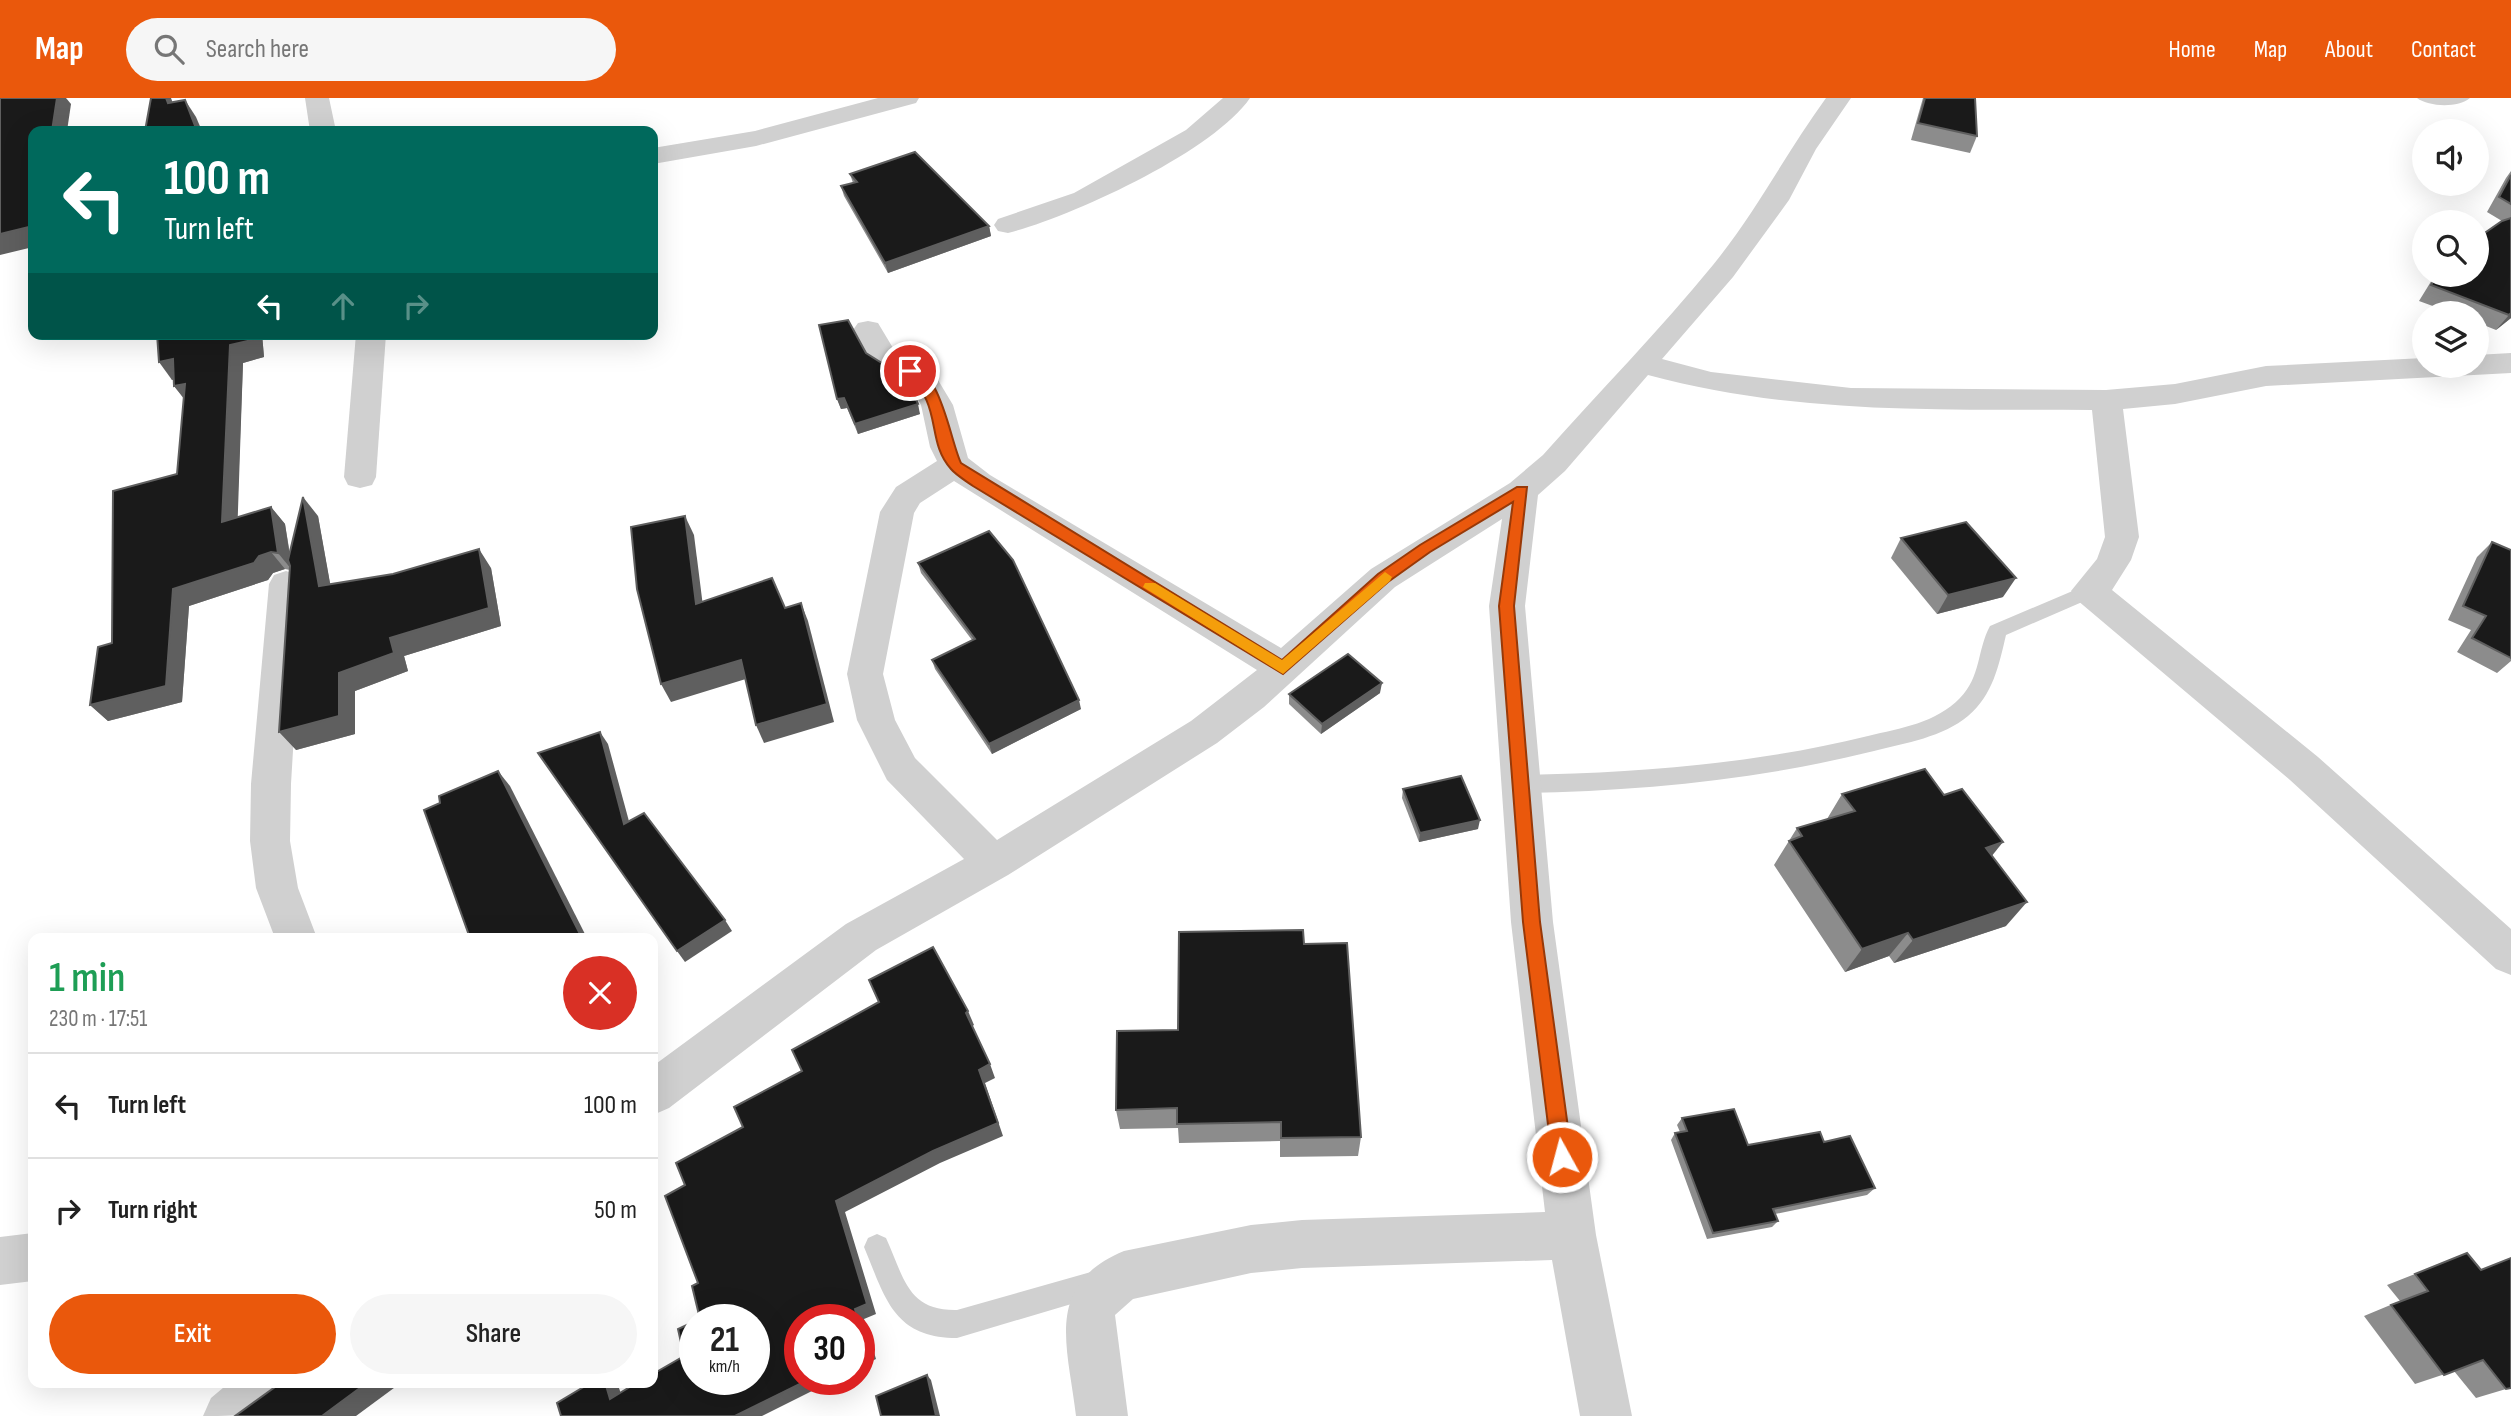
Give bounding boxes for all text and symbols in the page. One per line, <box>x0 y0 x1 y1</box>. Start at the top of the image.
search box <box>126 18 616 81</box>
text: Map <box>35 29 84 69</box>
icon: search <box>150 30 188 68</box>
text: Search here <box>206 34 309 65</box>
text: Home <box>2168 35 2216 64</box>
text: Map <box>2254 35 2287 64</box>
text: About <box>2325 35 2373 64</box>
text: Contact <box>2411 35 2476 64</box>
map controls <box>2412 119 2489 378</box>
button: sound <box>2412 119 2489 196</box>
text: 100 m <box>164 150 270 209</box>
icon: left <box>49 154 140 245</box>
text: Turn left <box>164 210 254 249</box>
button: search <box>2412 210 2489 287</box>
icon: left <box>251 287 289 325</box>
icon: ahead <box>324 287 362 325</box>
icon: right <box>397 287 435 325</box>
button: layers <box>2412 301 2489 378</box>
pin <box>880 341 940 401</box>
icon: arrive <box>891 352 929 390</box>
text: 1 min <box>49 953 125 1004</box>
button: close <box>563 956 637 1030</box>
text: 230 m · 17:51 <box>49 1005 147 1033</box>
icon: left <box>49 1087 87 1125</box>
text: Turn left <box>108 1090 186 1121</box>
text: 100 m <box>584 1090 637 1121</box>
position arrow <box>1525 1120 1599 1194</box>
icon: right <box>49 1192 87 1230</box>
text: Turn right <box>108 1195 197 1226</box>
text: 50 m <box>594 1195 637 1226</box>
button: Exit <box>49 1294 336 1374</box>
button: Share <box>350 1294 637 1374</box>
speed limit sign: 30 <box>784 1304 875 1395</box>
text: 21 <box>710 1319 739 1362</box>
text: km/h <box>709 1356 740 1377</box>

